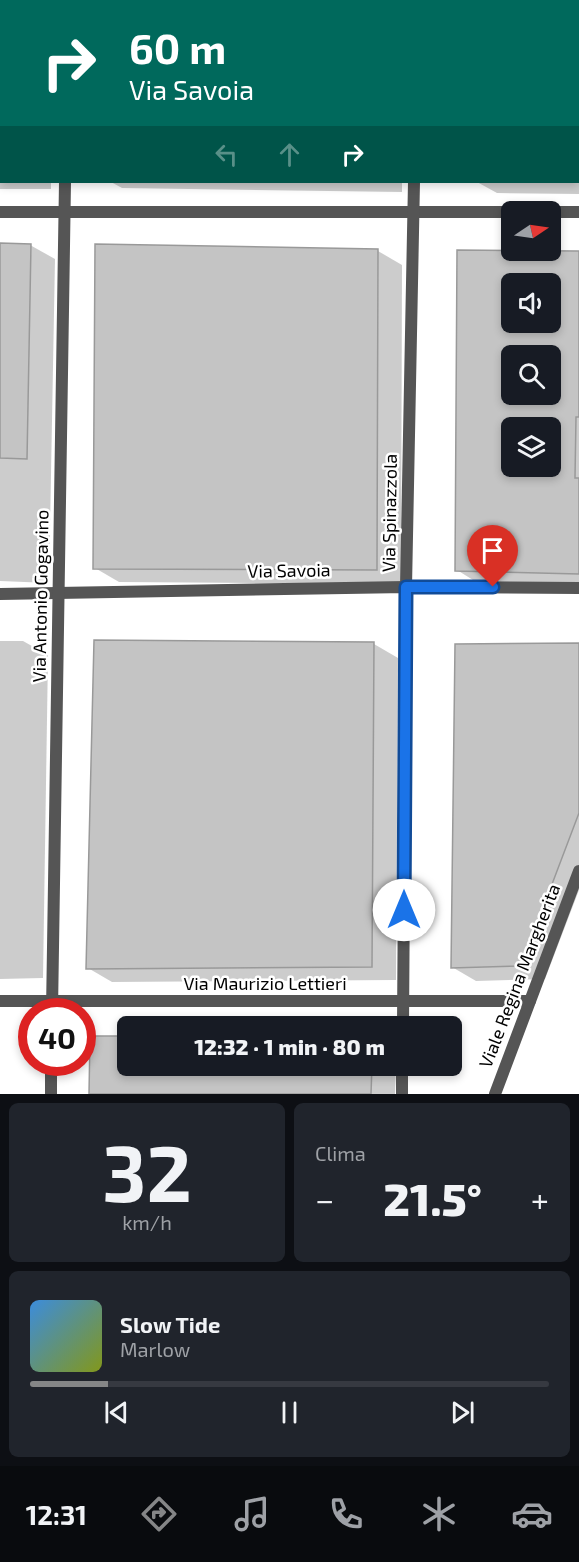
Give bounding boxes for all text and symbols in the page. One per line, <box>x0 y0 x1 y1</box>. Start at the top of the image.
text: 60 m <box>129 22 226 72</box>
icon: right <box>30 24 108 102</box>
text: Via Savoia <box>129 73 254 105</box>
icon: left <box>210 138 243 171</box>
icon: ahead <box>273 138 306 171</box>
icon: right <box>336 138 369 171</box>
north arrow <box>501 201 561 261</box>
map controls <box>501 201 561 477</box>
button: sound <box>501 273 561 333</box>
button: search <box>501 345 561 405</box>
button: layers <box>501 417 561 477</box>
street label: Via Spinazzola <box>377 454 401 572</box>
street label: Via Antonio Gogavino <box>27 509 53 683</box>
pin <box>467 525 518 587</box>
icon: arrive <box>476 534 509 567</box>
street label: Via Savoia <box>247 558 331 582</box>
position arrow <box>372 878 436 942</box>
street label: Viale Regina Margherita <box>474 881 564 1071</box>
street label: Via Maurizio Lettieri <box>183 972 347 994</box>
speed limit sign: 40 <box>18 998 96 1076</box>
text: 12:32 · 1 min · 80 m <box>194 1033 385 1059</box>
text: 32 <box>102 1124 192 1218</box>
text: Clima <box>315 1141 366 1165</box>
text: 21.5° <box>383 1171 482 1225</box>
text: − <box>315 1179 334 1219</box>
text: + <box>531 1179 549 1219</box>
text: km/h <box>122 1210 172 1234</box>
text: Slow Tide <box>120 1311 220 1337</box>
text: Marlow <box>120 1337 190 1361</box>
icon: previous <box>100 1396 133 1429</box>
icon: pause <box>273 1396 306 1429</box>
icon: next <box>446 1396 479 1429</box>
icon: directions <box>138 1493 180 1535</box>
icon: music <box>231 1493 273 1535</box>
icon: phone <box>325 1493 367 1535</box>
icon: climate <box>418 1493 460 1535</box>
icon: car <box>511 1493 553 1535</box>
text: 12:31 <box>26 1498 87 1530</box>

